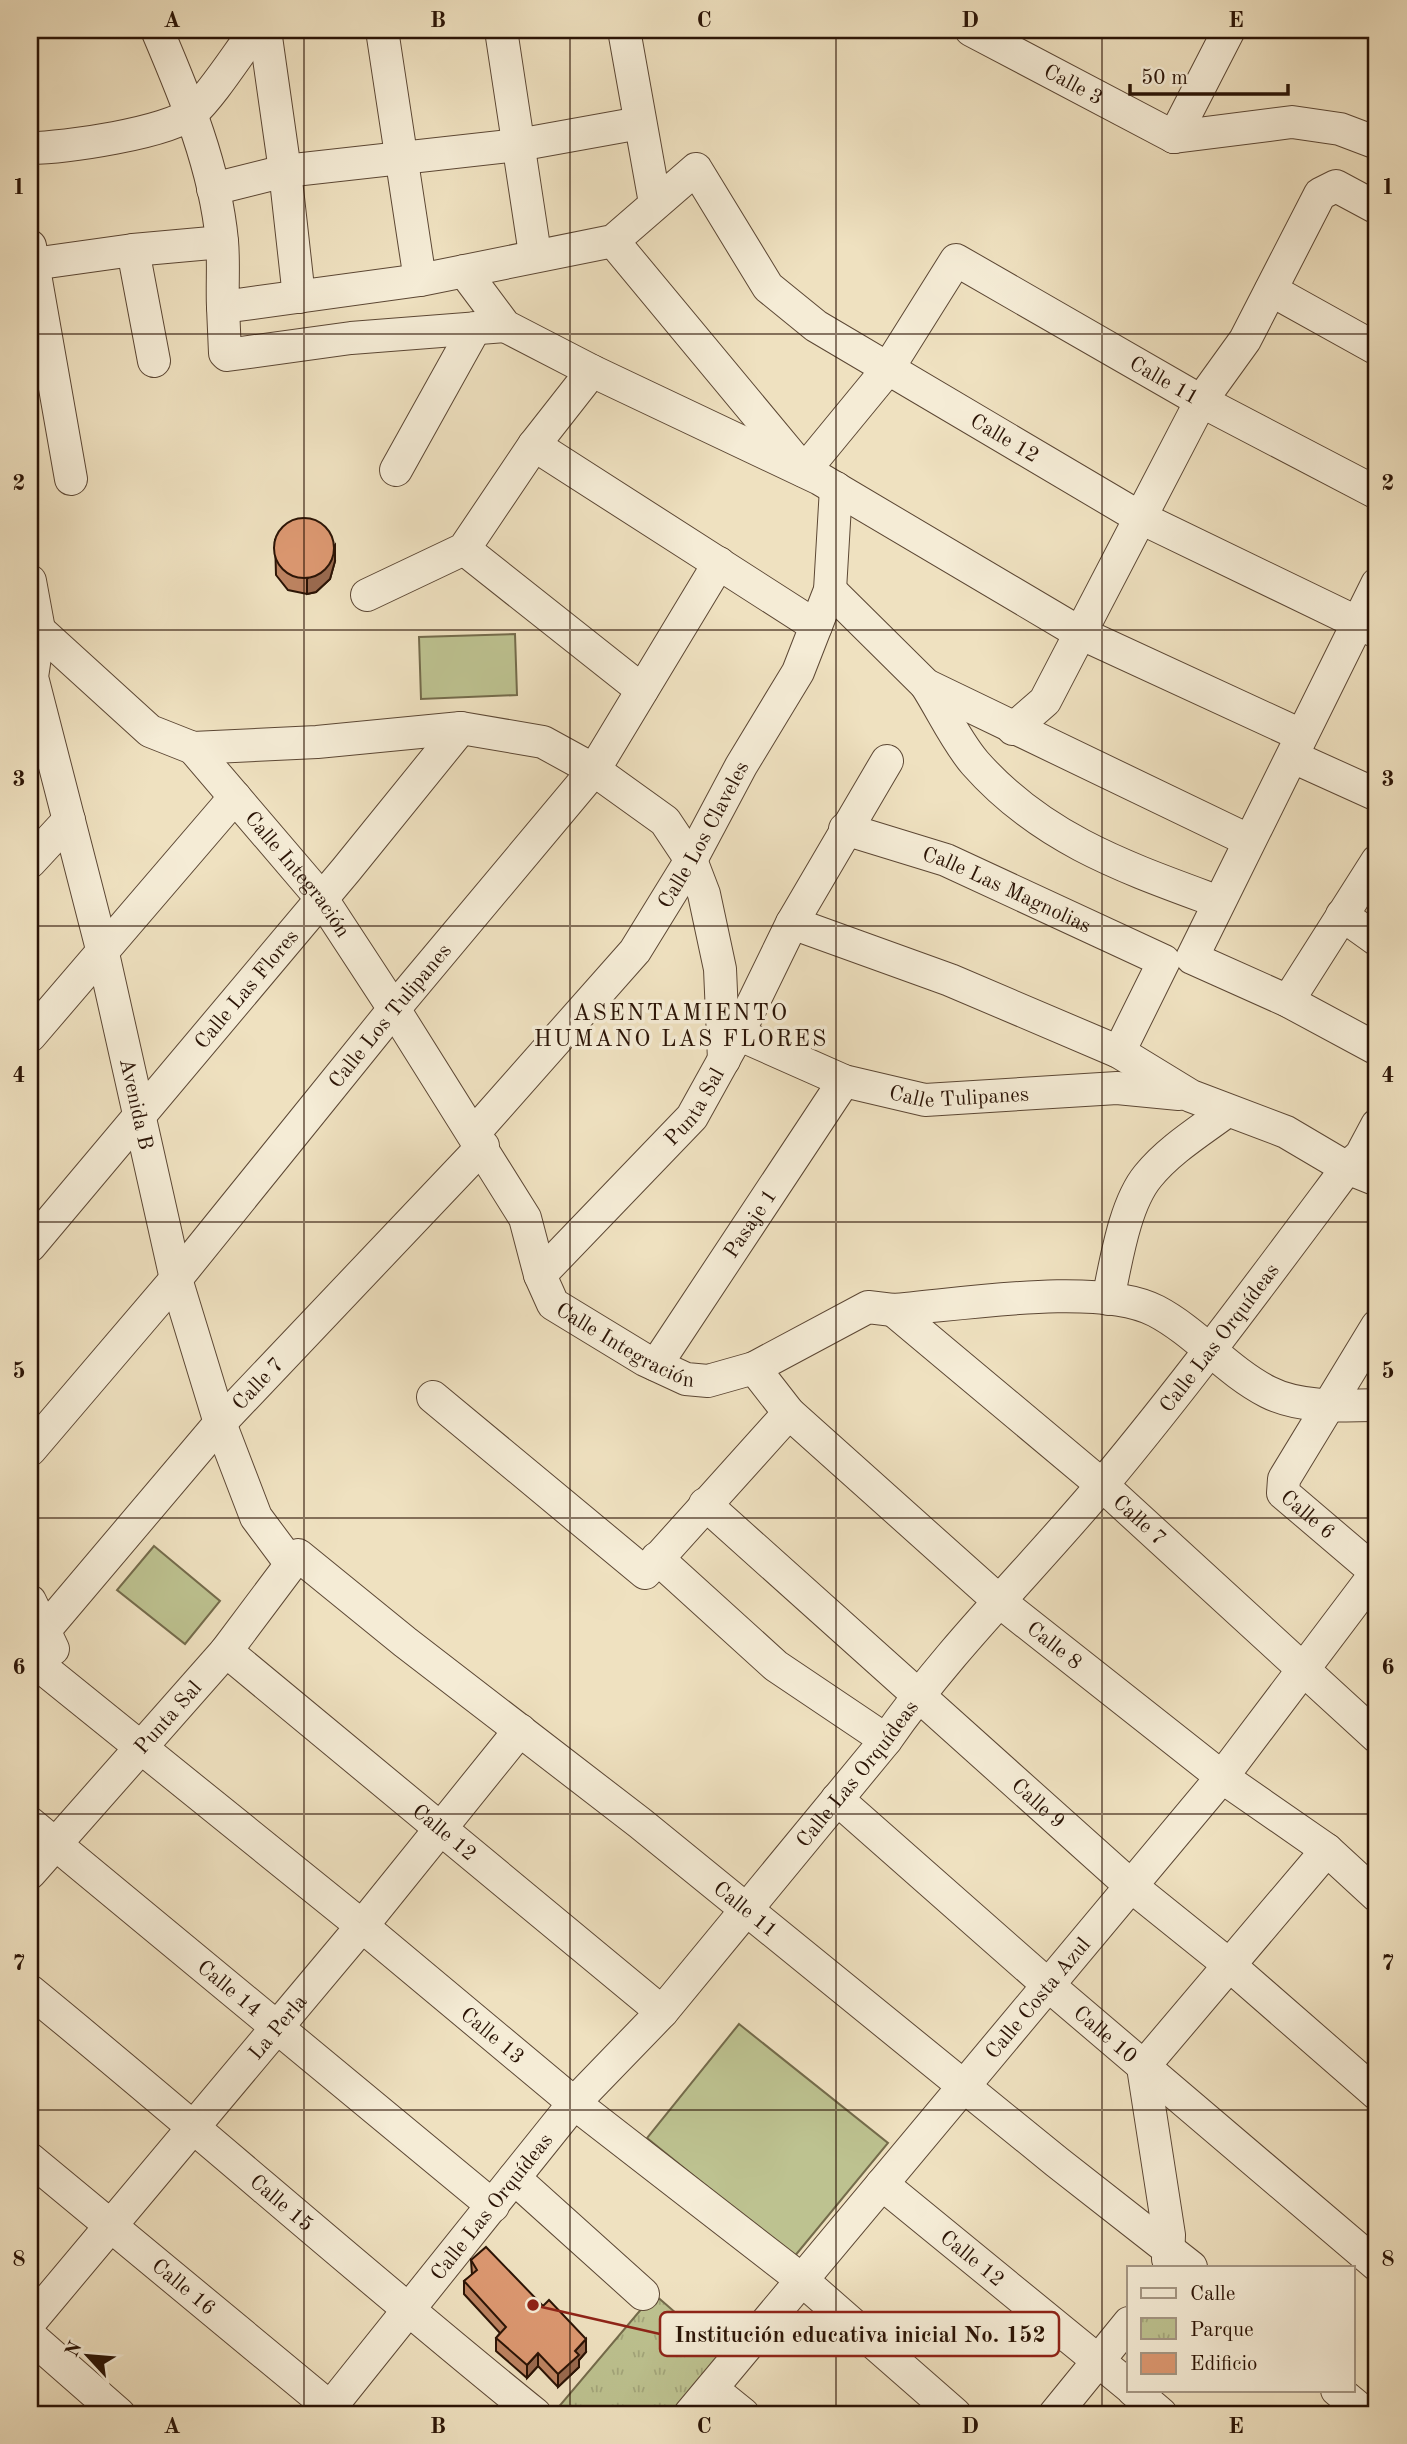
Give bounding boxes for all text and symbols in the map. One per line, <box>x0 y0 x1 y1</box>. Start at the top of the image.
text: A <box>163 9 181 32</box>
text: B <box>430 9 446 32</box>
text: C <box>696 9 712 32</box>
text: D <box>961 9 979 32</box>
text: E <box>1228 9 1244 32</box>
scale bar <box>1130 52 1288 96</box>
street label: Calle 3 <box>1040 61 1106 110</box>
text: 50 m <box>1141 68 1188 89</box>
text: 1 <box>12 176 26 199</box>
text: 1 <box>1381 176 1395 199</box>
street label: Calle 11 <box>1126 353 1202 409</box>
street label: Calle 12 <box>966 411 1042 467</box>
text: 2 <box>12 472 26 495</box>
text: 2 <box>1381 472 1395 495</box>
street label: Calle Los Claveles <box>655 758 753 912</box>
text: 3 <box>12 768 26 791</box>
text: 3 <box>1381 768 1395 791</box>
street label: Calle Integración <box>240 808 353 941</box>
street label: Calle Las Magnolias <box>920 844 1094 938</box>
street label: Calle Las Flores <box>192 926 303 1053</box>
street label: Calle Los Tulipanes <box>326 940 456 1093</box>
district label: ASENTAMIENTO HUMANO LAS FLORES <box>534 1002 828 1051</box>
street label: Avenida B <box>115 1056 156 1152</box>
text: 4 <box>12 1064 26 1087</box>
text: 4 <box>1381 1064 1395 1087</box>
street label: Punta Sal <box>661 1065 729 1151</box>
street label: Calle Tulipanes <box>887 1083 1030 1112</box>
street label: Pasaje 1 <box>721 1186 781 1262</box>
street label: Calle Las Orquídeas <box>1156 1260 1284 1417</box>
street label: Calle Integración <box>552 1299 695 1392</box>
street label: Calle 7 <box>229 1354 288 1415</box>
text: 5 <box>12 1360 26 1383</box>
text: 5 <box>1381 1360 1395 1383</box>
street label: Calle 6 <box>1276 1487 1338 1544</box>
street label: Calle 7 <box>1108 1492 1169 1550</box>
street label: Calle 8 <box>1022 1618 1085 1674</box>
text: 6 <box>12 1656 26 1679</box>
text: 6 <box>1381 1656 1395 1679</box>
street label: Punta Sal <box>131 1677 207 1759</box>
street label: Calle Las Orquídeas <box>793 1697 923 1852</box>
street label: Calle 9 <box>1007 1775 1068 1833</box>
street label: Calle 12 <box>408 1801 480 1866</box>
street label: Calle 11 <box>709 1878 781 1942</box>
street label: Calle Costa Azul <box>982 1934 1095 2064</box>
text: 7 <box>12 1952 26 1975</box>
text: 7 <box>1381 1952 1395 1975</box>
street label: Calle 14 <box>193 1957 264 2021</box>
street label: La Perla <box>245 1991 312 2065</box>
street label: Calle 10 <box>1069 2003 1140 2068</box>
street label: Calle 13 <box>456 2004 528 2069</box>
street label: Calle Las Orquídeas <box>427 2130 557 2285</box>
street label: Calle 15 <box>245 2171 317 2236</box>
street label: Calle 12 <box>936 2227 1008 2291</box>
text: 8 <box>12 2248 26 2271</box>
text: 8 <box>1381 2248 1395 2271</box>
street label: Calle 16 <box>147 2255 219 2320</box>
legend <box>1127 2266 1354 2392</box>
text: Calle <box>1190 2284 1235 2305</box>
callout: Institución educativa inicial No. 152 <box>660 2312 1059 2356</box>
text: Parque <box>1190 2320 1254 2341</box>
north arrow <box>52 2322 122 2392</box>
text: Institución educativa inicial No. 152 <box>674 2324 1046 2347</box>
text: N <box>63 2339 87 2360</box>
text: Edificio <box>1190 2354 1258 2375</box>
text: A <box>163 2415 181 2438</box>
text: B <box>430 2415 446 2438</box>
text: C <box>696 2415 712 2438</box>
text: D <box>961 2415 979 2438</box>
text: E <box>1228 2415 1244 2438</box>

